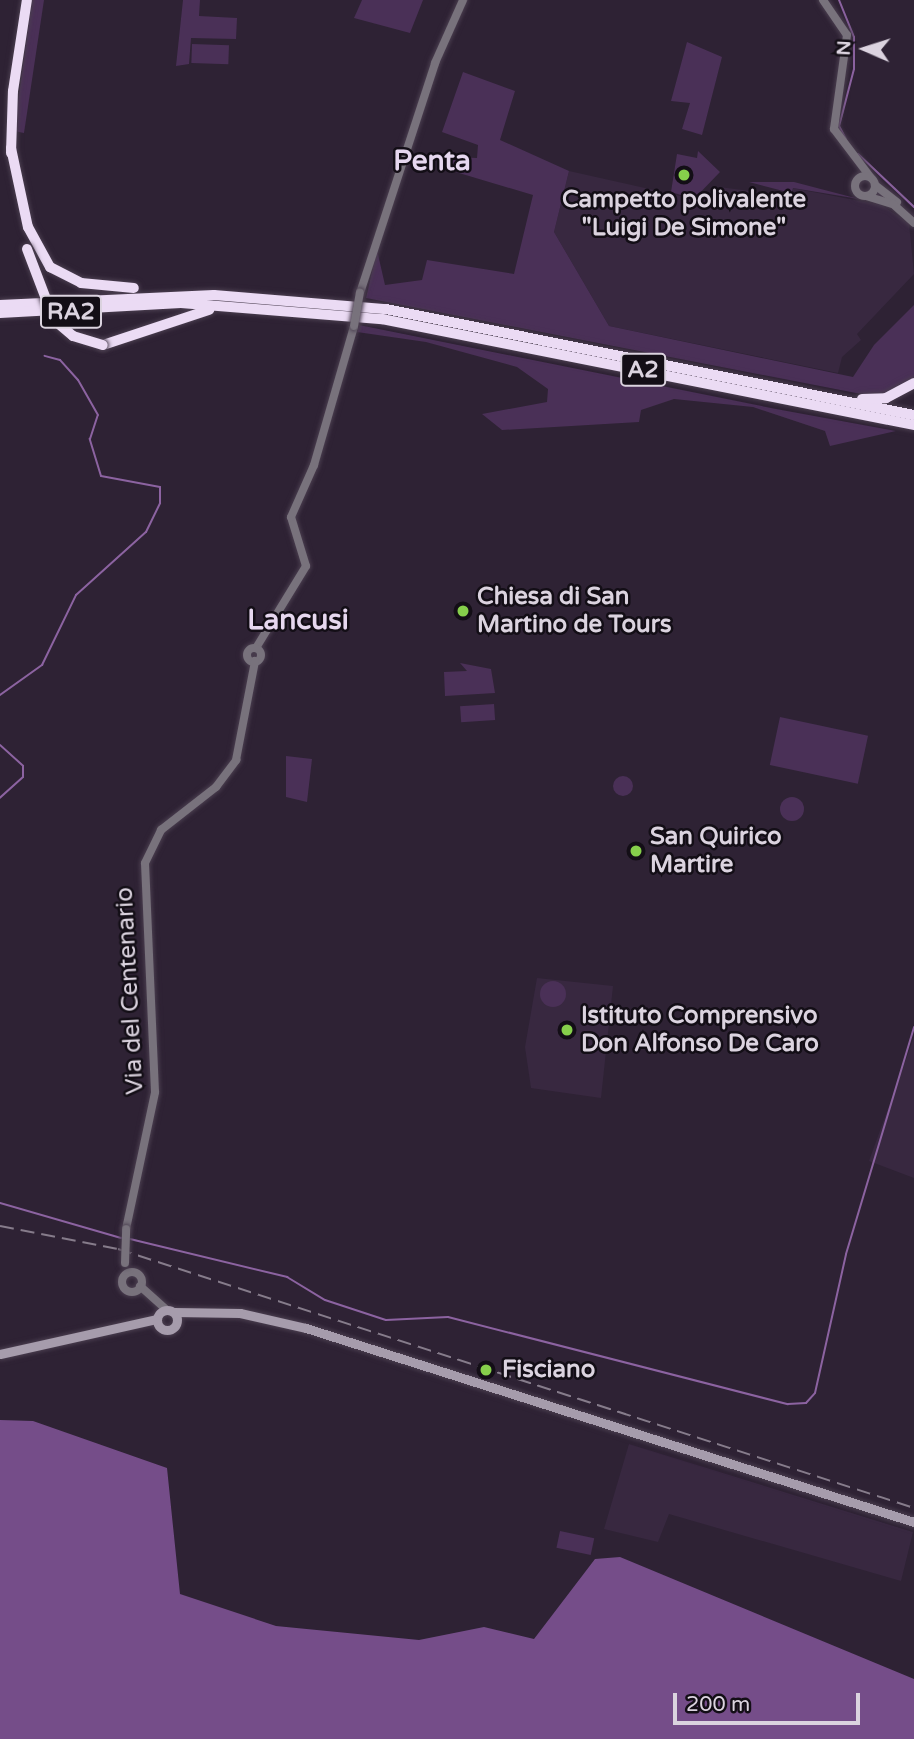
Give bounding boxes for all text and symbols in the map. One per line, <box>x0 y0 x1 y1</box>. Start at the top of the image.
north arrow <box>830 14 900 84</box>
text: N <box>833 40 855 56</box>
district label: Penta <box>393 144 471 178</box>
marker: Campetto polivalente "Luigi De Simone" <box>676 167 692 183</box>
place label: Campetto polivalente "Luigi De Simone" <box>562 186 806 242</box>
road number: RA2 <box>40 292 102 332</box>
road number: A2 <box>618 350 668 390</box>
place label: Chiesa di San Martino de Tours <box>477 583 671 639</box>
district label: Lancusi <box>247 603 349 637</box>
marker: Chiesa di San Martino de Tours <box>455 603 471 619</box>
place label: San Quirico Martire <box>650 823 781 879</box>
marker: San Quirico Martire <box>628 843 644 859</box>
street label: Via del Centenario <box>110 887 150 1095</box>
place label: Istituto Comprensivo Don Alfonso De Caro <box>581 1002 819 1058</box>
marker: Istituto Comprensivo Don Alfonso De Caro <box>559 1022 575 1038</box>
place label: Fisciano <box>502 1356 595 1384</box>
marker: Fisciano <box>476 1360 496 1380</box>
scale bar <box>676 1680 863 1724</box>
text: 200 m <box>686 1692 750 1717</box>

